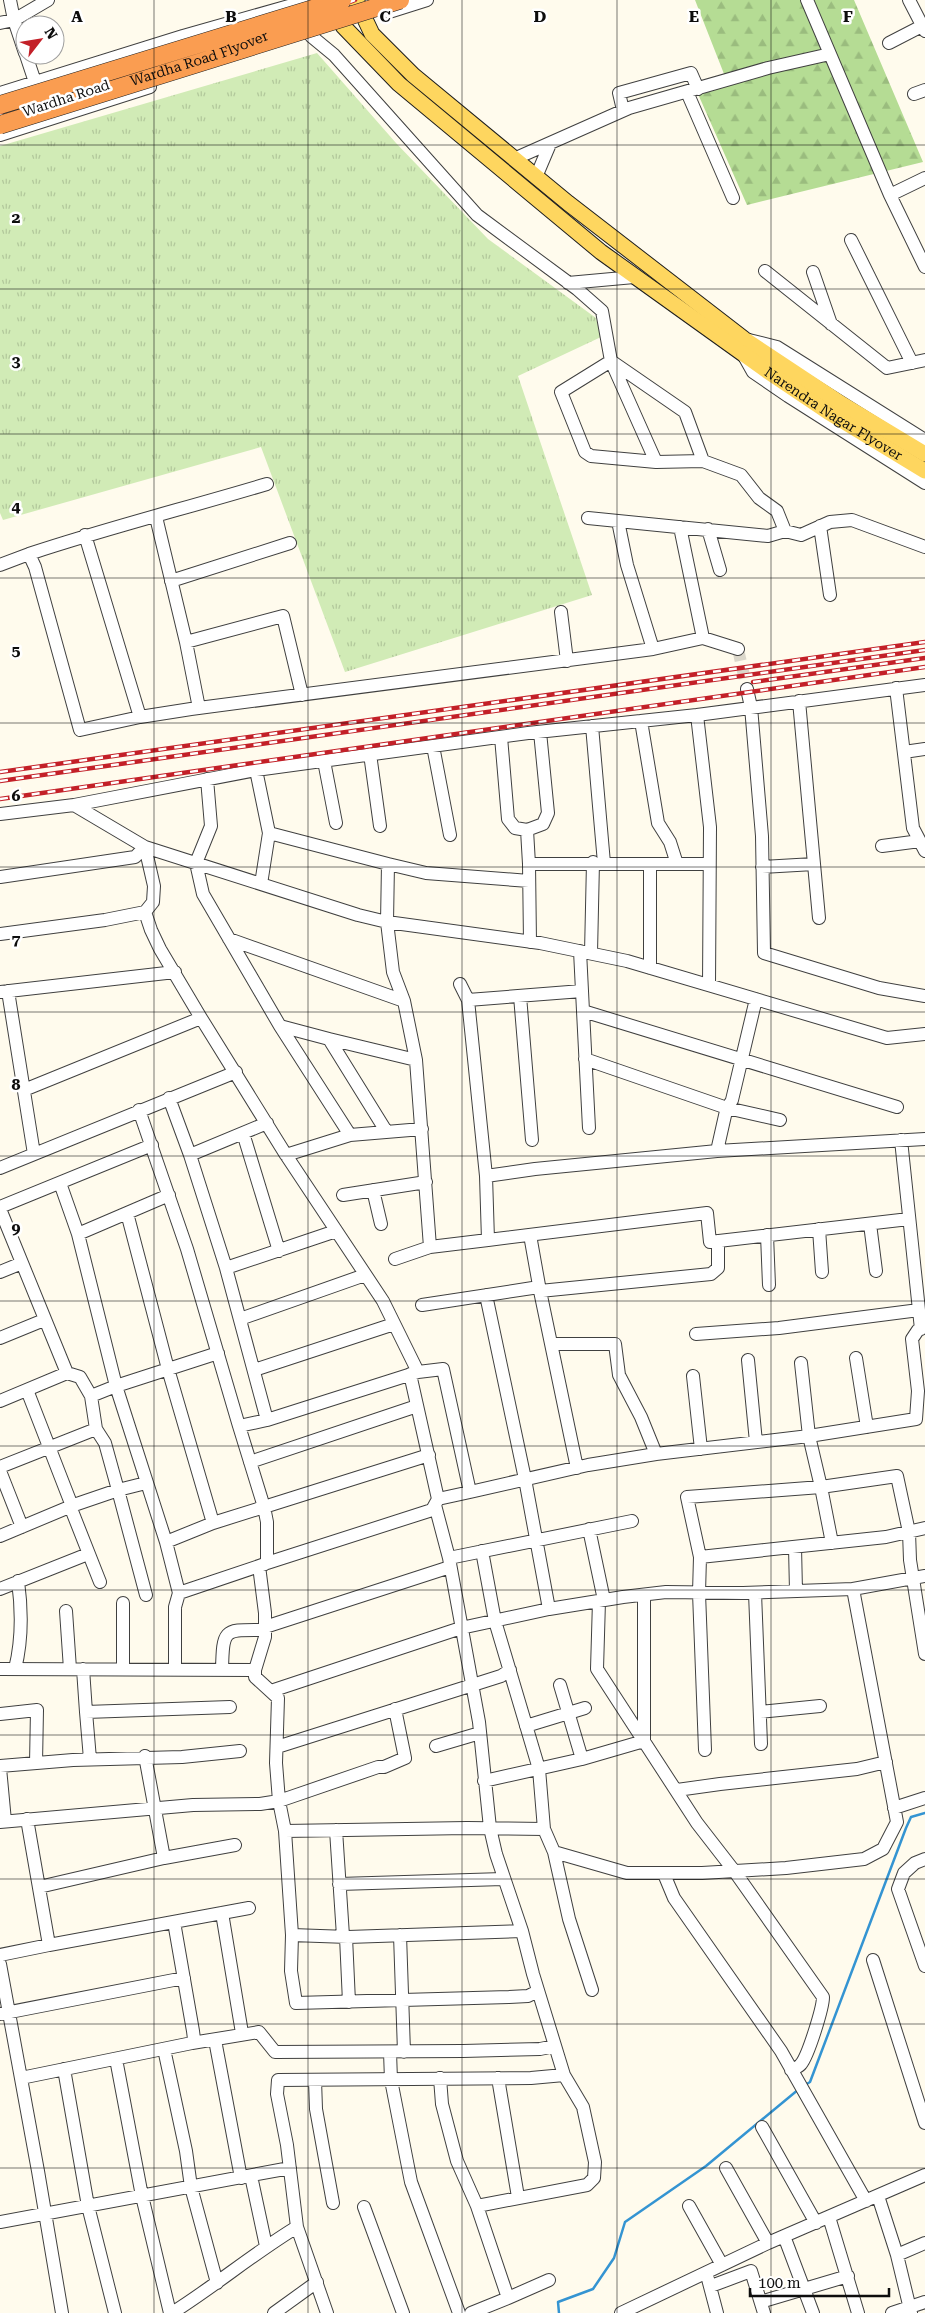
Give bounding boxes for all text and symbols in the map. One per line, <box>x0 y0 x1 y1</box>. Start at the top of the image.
text: A <box>71 7 83 26</box>
text: B <box>225 7 237 26</box>
text: C <box>379 7 391 26</box>
text: D <box>534 7 547 26</box>
text: E <box>689 7 699 26</box>
text: F <box>843 7 853 26</box>
north arrow <box>15 15 65 65</box>
text: N <box>42 25 61 42</box>
street label: Wardha Road Flyover <box>128 27 270 89</box>
street label: Wardha Road <box>21 76 111 120</box>
text: 2 <box>12 208 21 227</box>
text: 3 <box>12 352 21 371</box>
street label: Narendra Nagar Flyover <box>762 364 906 464</box>
text: 4 <box>12 497 21 516</box>
text: 5 <box>12 641 21 660</box>
text: 6 <box>12 786 21 805</box>
text: 7 <box>12 930 21 949</box>
text: 8 <box>12 1075 21 1094</box>
text: 9 <box>12 1219 21 1238</box>
scale bar <box>750 2266 889 2298</box>
text: 100 m <box>758 2274 801 2292</box>

